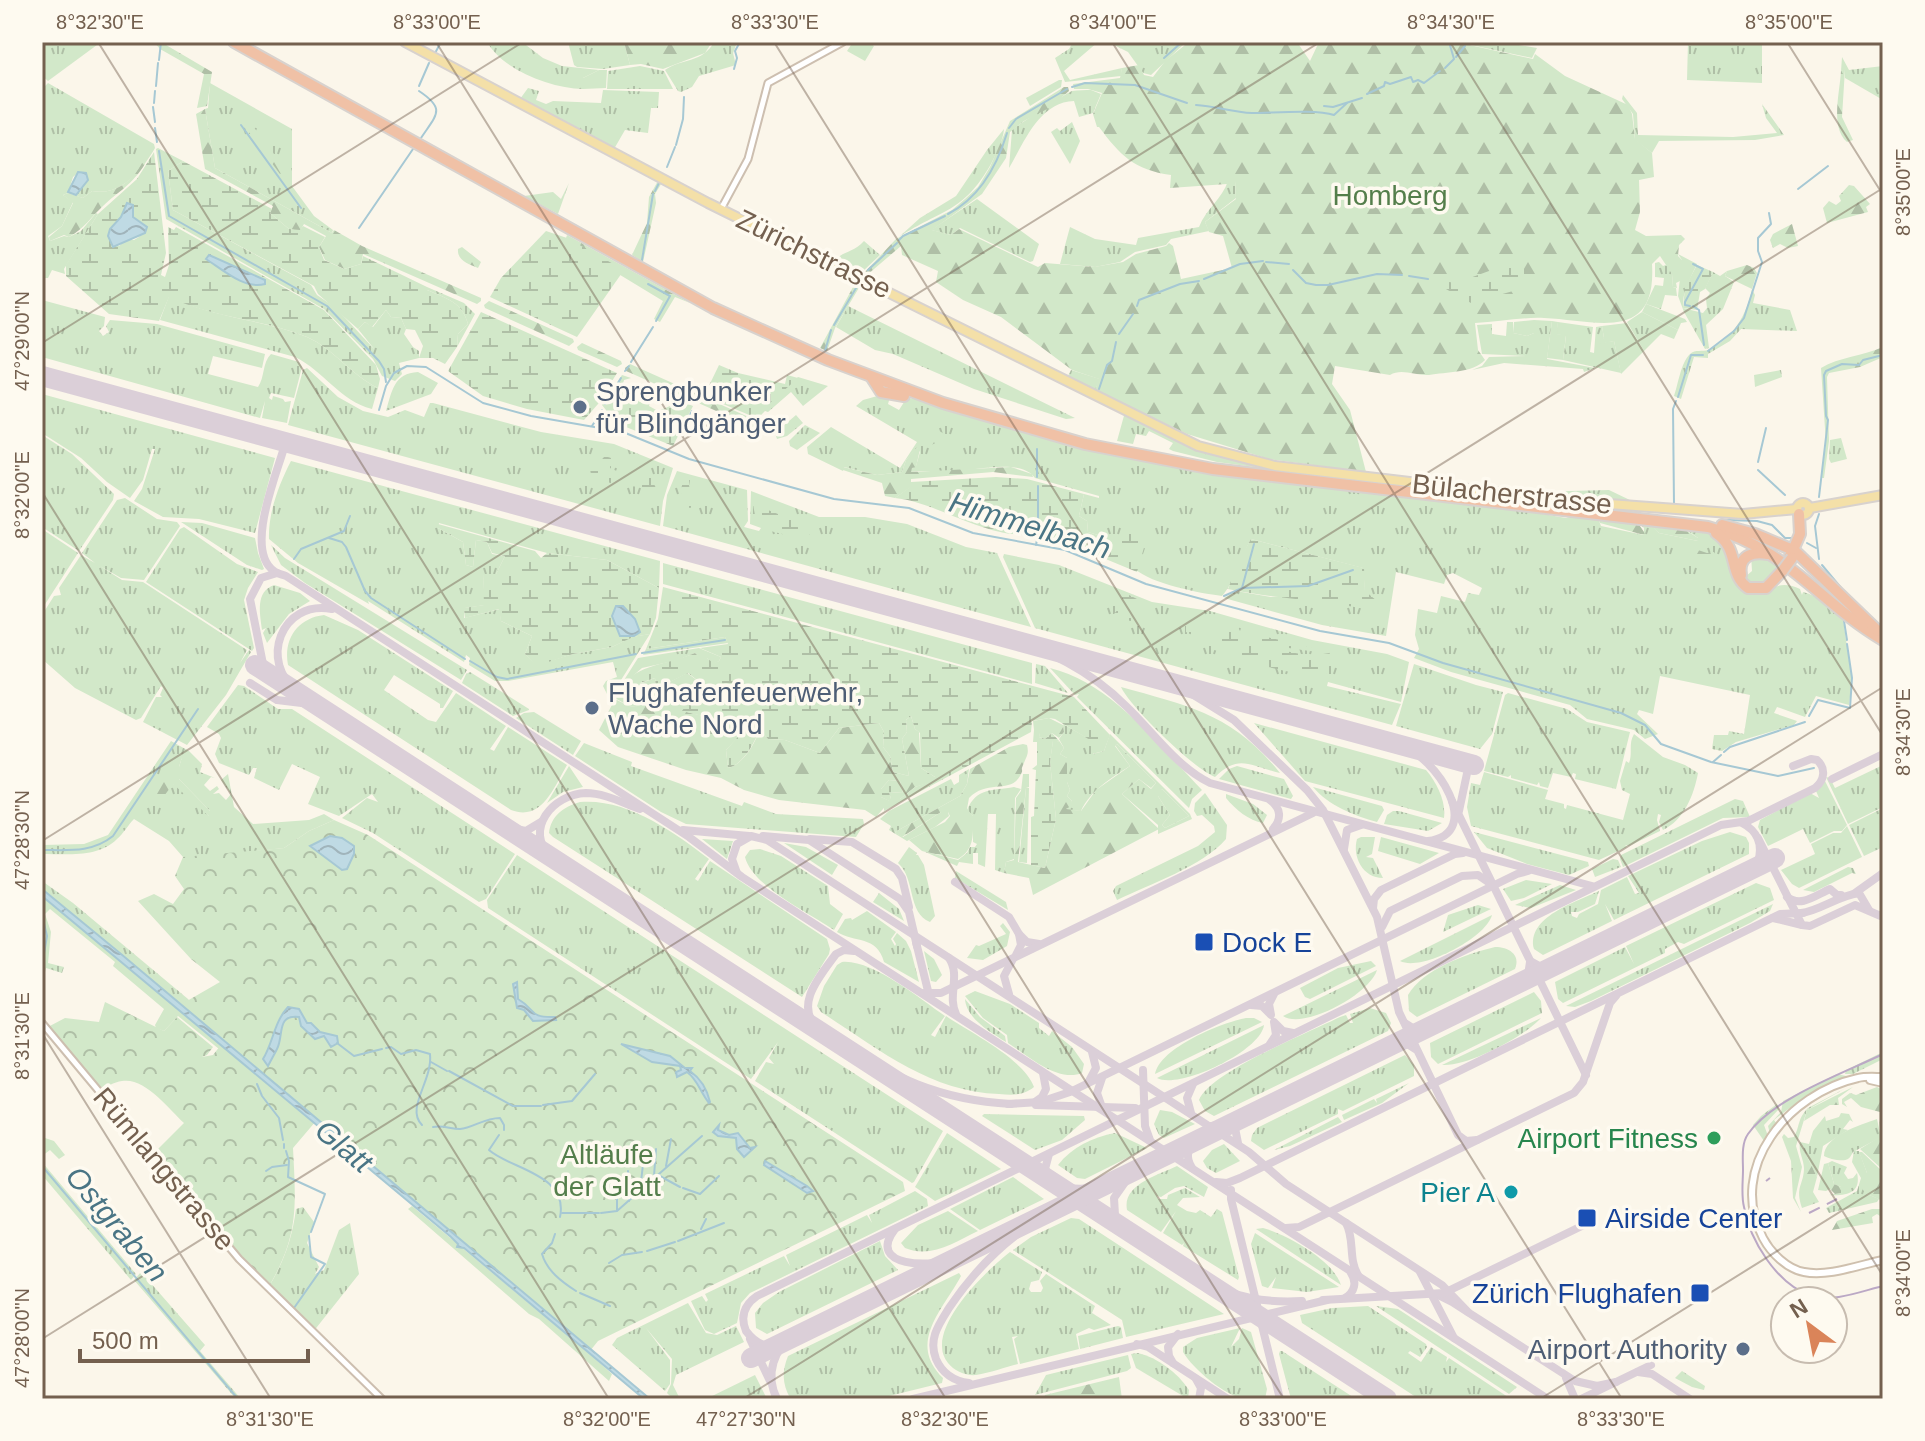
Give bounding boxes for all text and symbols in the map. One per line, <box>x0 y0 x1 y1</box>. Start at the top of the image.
text: 8°32'30"E <box>56 11 144 33</box>
text: 8°33'00"E <box>393 11 481 33</box>
text: 8°33'30"E <box>731 11 819 33</box>
text: 8°34'00"E <box>1069 11 1157 33</box>
text: 8°34'30"E <box>1407 11 1495 33</box>
text: 8°35'00"E <box>1745 11 1833 33</box>
text: 8°35'00"E <box>1892 148 1914 236</box>
park label: Homberg <box>1332 180 1448 211</box>
street label: Zürichstrasse <box>732 203 896 305</box>
text: 47°29'00"N <box>11 291 33 391</box>
place label: Sprengbunker für Blindgänger <box>596 376 786 439</box>
marker: Sprengbunker für Blindgänger <box>571 398 589 416</box>
text: 8°32'00"E <box>11 451 33 539</box>
street label: Bülacherstrasse <box>1411 468 1613 520</box>
water label: Himmelbach <box>945 485 1115 565</box>
place label: Flughafenfeuerwehr, Wache Nord <box>608 677 863 740</box>
text: 8°34'30"E <box>1892 688 1914 776</box>
marker: Flughafenfeuerwehr, Wache Nord <box>583 699 601 717</box>
text: 47°28'30"N <box>11 790 33 890</box>
place label: Dock E <box>1222 927 1312 958</box>
marker: Dock E <box>1193 931 1215 953</box>
text: 8°31'30"E <box>11 992 33 1080</box>
street label: Rümlangstrasse <box>87 1082 241 1256</box>
water label: Glatt <box>309 1113 380 1180</box>
place label: Airport Fitness <box>1518 1123 1698 1154</box>
marker: Airport Fitness <box>1705 1129 1723 1147</box>
park label: Altläufe der Glatt <box>553 1139 661 1202</box>
water label: Ostgraben <box>59 1160 175 1288</box>
place label: Pier A <box>1420 1177 1495 1208</box>
marker: Pier A <box>1502 1183 1520 1201</box>
place label: Airside Center <box>1605 1203 1782 1234</box>
marker: Airside Center <box>1576 1207 1598 1229</box>
text: 8°34'00"E <box>1892 1229 1914 1317</box>
place label: Zürich Flughafen <box>1472 1278 1682 1309</box>
marker: Zürich Flughafen <box>1689 1282 1711 1304</box>
north arrow <box>1769 1285 1849 1365</box>
text: 47°28'00"N <box>11 1288 33 1388</box>
text: N <box>1785 1294 1812 1323</box>
scale bar <box>80 1313 308 1363</box>
text: 500 m <box>92 1327 159 1354</box>
place label: Airport Authority <box>1528 1334 1727 1365</box>
marker: Airport Authority <box>1734 1340 1752 1358</box>
text: 8°31'30"E <box>226 1408 314 1430</box>
text: 8°32'00"E <box>563 1408 651 1430</box>
text: 47°27'30"N <box>696 1408 796 1430</box>
text: 8°32'30"E <box>901 1408 989 1430</box>
text: 8°33'00"E <box>1239 1408 1327 1430</box>
text: 8°33'30"E <box>1577 1408 1665 1430</box>

